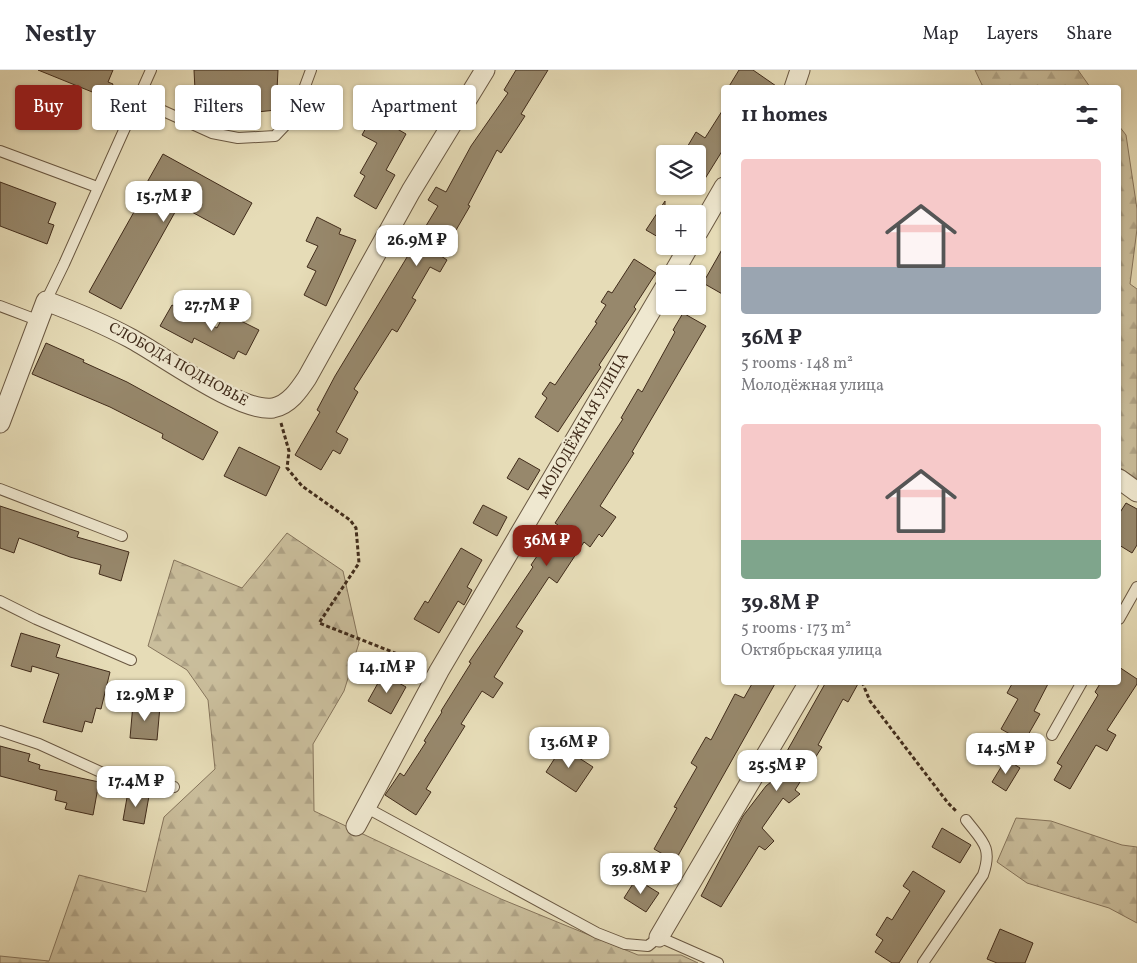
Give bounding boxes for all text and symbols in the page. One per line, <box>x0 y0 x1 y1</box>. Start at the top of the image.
text: Nestly <box>25 18 96 52</box>
text: Map <box>922 22 958 47</box>
text: Layers <box>986 22 1038 47</box>
text: Share <box>1066 22 1112 47</box>
chip: Buy <box>15 85 82 130</box>
chip: Rent <box>92 85 165 130</box>
chip: Filters <box>175 85 261 130</box>
chip: New <box>271 85 343 130</box>
chip: Apartment <box>353 85 476 130</box>
text: 11 homes <box>741 101 828 130</box>
icon: filters <box>1073 101 1101 129</box>
map controls <box>656 145 706 315</box>
button: layers <box>656 145 706 195</box>
pin: 15.7M ₽ <box>118 180 210 223</box>
text: 15.7M ₽ <box>136 186 192 208</box>
icon: home <box>876 191 966 281</box>
button: + <box>656 205 706 255</box>
pin: 26.9M ₽ <box>371 224 463 267</box>
text: 26.9M ₽ <box>387 230 447 252</box>
button: − <box>656 265 706 315</box>
pin: 27.7M ₽ <box>166 290 258 332</box>
text: 27.7M ₽ <box>184 295 240 317</box>
street label: СЛОБОДА ПОДНОВЬЕ <box>104 318 252 412</box>
text: 36M ₽ <box>741 324 802 353</box>
street label: МОЛОДЁЖНАЯ УЛИЦА <box>533 348 635 503</box>
text: 5 rooms · 148 m² <box>741 353 853 375</box>
text: Молодёжная улица <box>741 375 884 397</box>
icon: home <box>876 456 966 546</box>
pin: 36M ₽ <box>512 524 582 567</box>
text: 36M ₽ <box>524 530 570 552</box>
text: 39.8M ₽ <box>741 589 819 618</box>
text: 5 rooms · 173 m² <box>741 618 851 640</box>
text: Октябрьская улица <box>741 640 882 662</box>
pin: 14.1M ₽ <box>341 652 433 694</box>
text: 14.1M ₽ <box>359 657 415 679</box>
pin: 12.9M ₽ <box>99 680 191 722</box>
text: 12.9M ₽ <box>116 685 174 707</box>
pin: 13.6M ₽ <box>523 726 615 769</box>
text: 13.6M ₽ <box>540 732 598 754</box>
pin: 14.5M ₽ <box>960 732 1052 775</box>
text: 14.5M ₽ <box>977 738 1035 760</box>
pin: 25.5M ₽ <box>731 750 823 792</box>
text: 25.5M ₽ <box>748 755 806 777</box>
pin: 17.4M ₽ <box>90 766 182 808</box>
text: 17.4M ₽ <box>108 771 164 793</box>
pin: 39.8M ₽ <box>595 852 687 895</box>
text: 39.8M ₽ <box>611 858 671 880</box>

